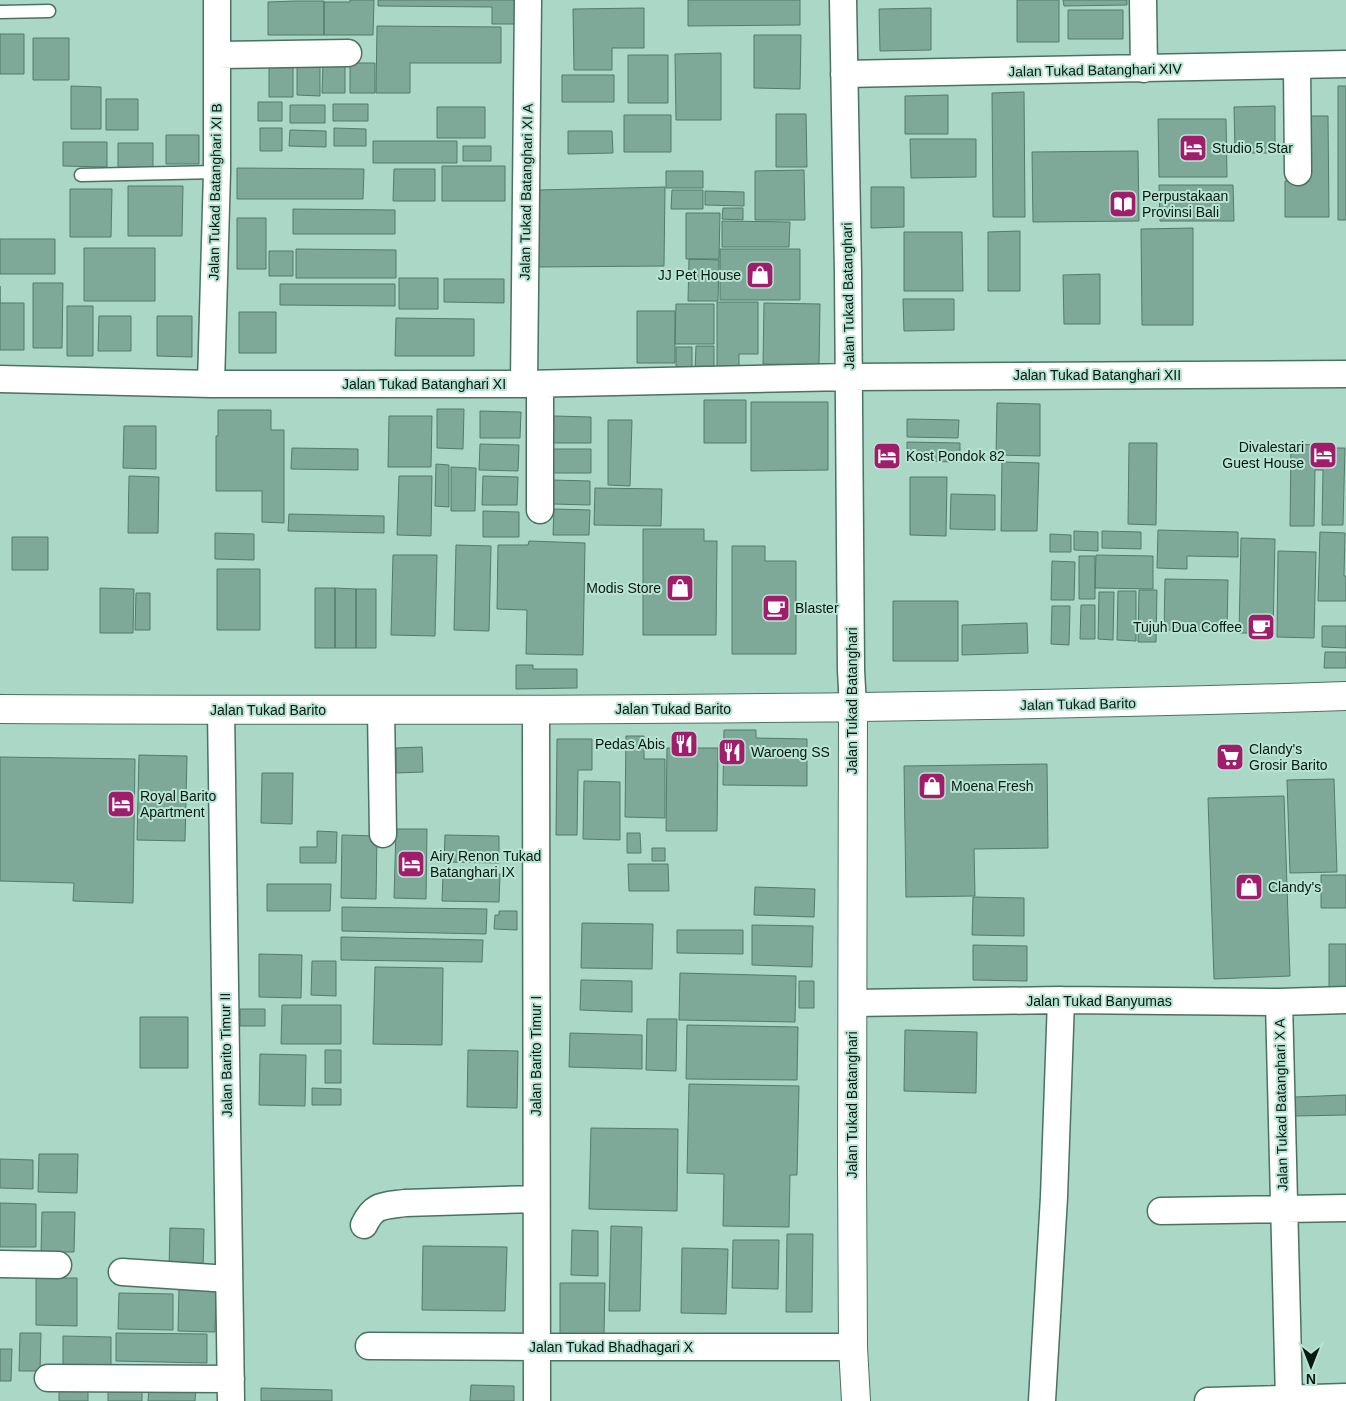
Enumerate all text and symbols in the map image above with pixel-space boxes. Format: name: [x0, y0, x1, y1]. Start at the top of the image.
street label: Jalan Tukad Batanghari XIV: [1008, 60, 1183, 80]
street label: Jalan Tukad Batanghari XI B: [205, 103, 225, 281]
street label: Jalan Tukad Batanghari XI A: [516, 103, 536, 280]
hotel icon: Studio 5 Star: [1178, 133, 1208, 163]
place label: Studio 5 Star: [1212, 140, 1293, 156]
place label: Perpustakaan Provinsi Bali: [1142, 188, 1228, 220]
library icon: Perpustakaan Provinsi Bali: [1108, 189, 1138, 219]
street label: Jalan Tukad Batanghari: [839, 222, 857, 370]
shop icon: JJ Pet House: [745, 260, 775, 290]
place label: JJ Pet House: [658, 267, 741, 283]
street label: Jalan Tukad Batanghari XII: [1013, 367, 1181, 383]
street label: Jalan Tukad Batanghari XI: [342, 376, 506, 392]
place label: Divalestari Guest House: [1222, 439, 1304, 471]
hotel icon: Divalestari Guest House: [1308, 440, 1338, 470]
hotel icon: Kost Pondok 82: [872, 441, 902, 471]
place label: Kost Pondok 82: [906, 448, 1005, 464]
shop icon: Modis Store: [665, 573, 695, 603]
place label: Modis Store: [586, 580, 661, 596]
cafe icon: Blaster: [761, 593, 791, 623]
place label: Blaster: [795, 600, 839, 616]
cafe icon: Tujuh Dua Coffee: [1246, 612, 1276, 642]
place label: Tujuh Dua Coffee: [1133, 619, 1242, 635]
street label: Jalan Tukad Batanghari: [844, 627, 860, 775]
street label: Jalan Tukad Barito: [1020, 695, 1136, 713]
street label: Jalan Tukad Barito: [615, 701, 731, 717]
street label: Jalan Tukad Barito: [210, 702, 326, 718]
restaurant icon: Pedas Abis: [669, 729, 699, 759]
place label: Pedas Abis: [595, 736, 665, 752]
restaurant icon: Waroeng SS: [717, 737, 747, 767]
place label: Clandy's Grosir Barito: [1249, 741, 1328, 773]
supermarket icon: Clandy's Grosir Barito: [1215, 742, 1245, 772]
place label: Waroeng SS: [751, 744, 830, 760]
shop icon: Moena Fresh: [917, 771, 947, 801]
place label: Moena Fresh: [951, 778, 1033, 794]
place label: Royal Barito Apartment: [140, 788, 216, 820]
hotel icon: Royal Barito Apartment: [106, 789, 136, 819]
place label: Airy Renon Tukad Batanghari IX: [430, 848, 541, 880]
hotel icon: Airy Renon Tukad Batanghari IX: [396, 849, 426, 879]
shop icon: Clandy's: [1234, 872, 1264, 902]
place label: Clandy's: [1268, 879, 1321, 895]
street label: Jalan Barito Timur II: [217, 993, 235, 1117]
street label: Jalan Tukad Banyumas: [1026, 993, 1172, 1009]
street label: Jalan Barito Timur I: [528, 996, 544, 1116]
street label: Jalan Tukad Batanghari X A: [1271, 1018, 1291, 1192]
street label: Jalan Tukad Batanghari: [844, 1031, 860, 1179]
street label: Jalan Tukad Bhadhagari X: [529, 1339, 694, 1355]
north arrow: [1286, 1341, 1336, 1391]
text: N: [1306, 1371, 1316, 1387]

